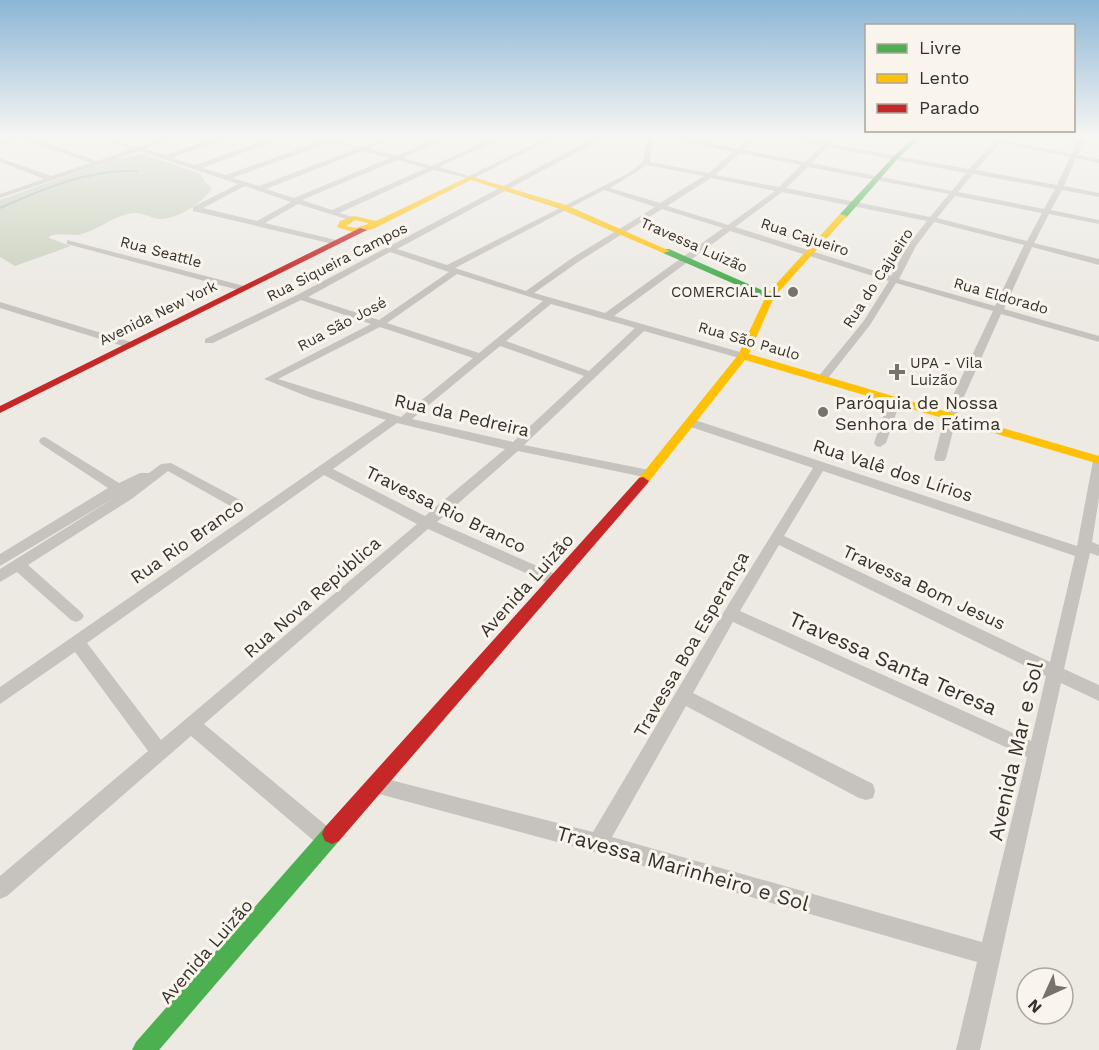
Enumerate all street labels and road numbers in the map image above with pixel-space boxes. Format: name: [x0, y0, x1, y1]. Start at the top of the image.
street label: Travessa Luizão: [638, 213, 750, 277]
street label: Rua Cajueiro: [759, 214, 851, 260]
street label: Rua Siqueira Campos: [264, 219, 411, 305]
street label: Rua do Cajueiro: [839, 225, 917, 331]
street label: Rua Seattle: [118, 232, 204, 272]
street label: Rua Eldorado: [952, 274, 1050, 318]
street label: Avenida New York: [96, 276, 220, 349]
street label: Rua São José: [295, 293, 389, 355]
street label: Rua São Paulo: [696, 318, 802, 364]
street label: Rua da Pedreira: [392, 389, 532, 441]
street label: Rua Valê dos Lírios: [810, 434, 976, 506]
street label: Travessa Rio Branco: [362, 461, 530, 557]
street label: Rua Rio Branco: [126, 494, 248, 588]
street label: Avenida Luizão: [474, 529, 578, 641]
street label: Rua Nova República: [239, 532, 385, 662]
street label: Travessa Bom Jesus: [839, 540, 1009, 634]
street label: Travessa Boa Esperança: [629, 547, 753, 741]
street label: Travessa Santa Teresa: [785, 606, 1001, 720]
street label: Avenida Mar e Sol: [982, 658, 1048, 843]
street label: Travessa Marinheiro e Sol: [554, 820, 813, 916]
street label: Avenida Luizão: [155, 895, 257, 1007]

